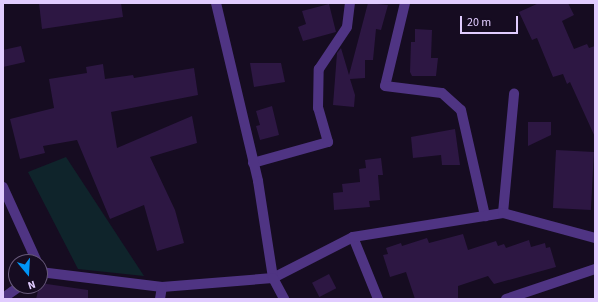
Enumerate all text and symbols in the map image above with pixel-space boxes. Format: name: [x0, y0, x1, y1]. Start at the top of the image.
scale bar: [462, 8, 520, 34]
text: 20 m: [467, 14, 491, 31]
north arrow: [8, 254, 48, 294]
text: N: [26, 277, 37, 293]

